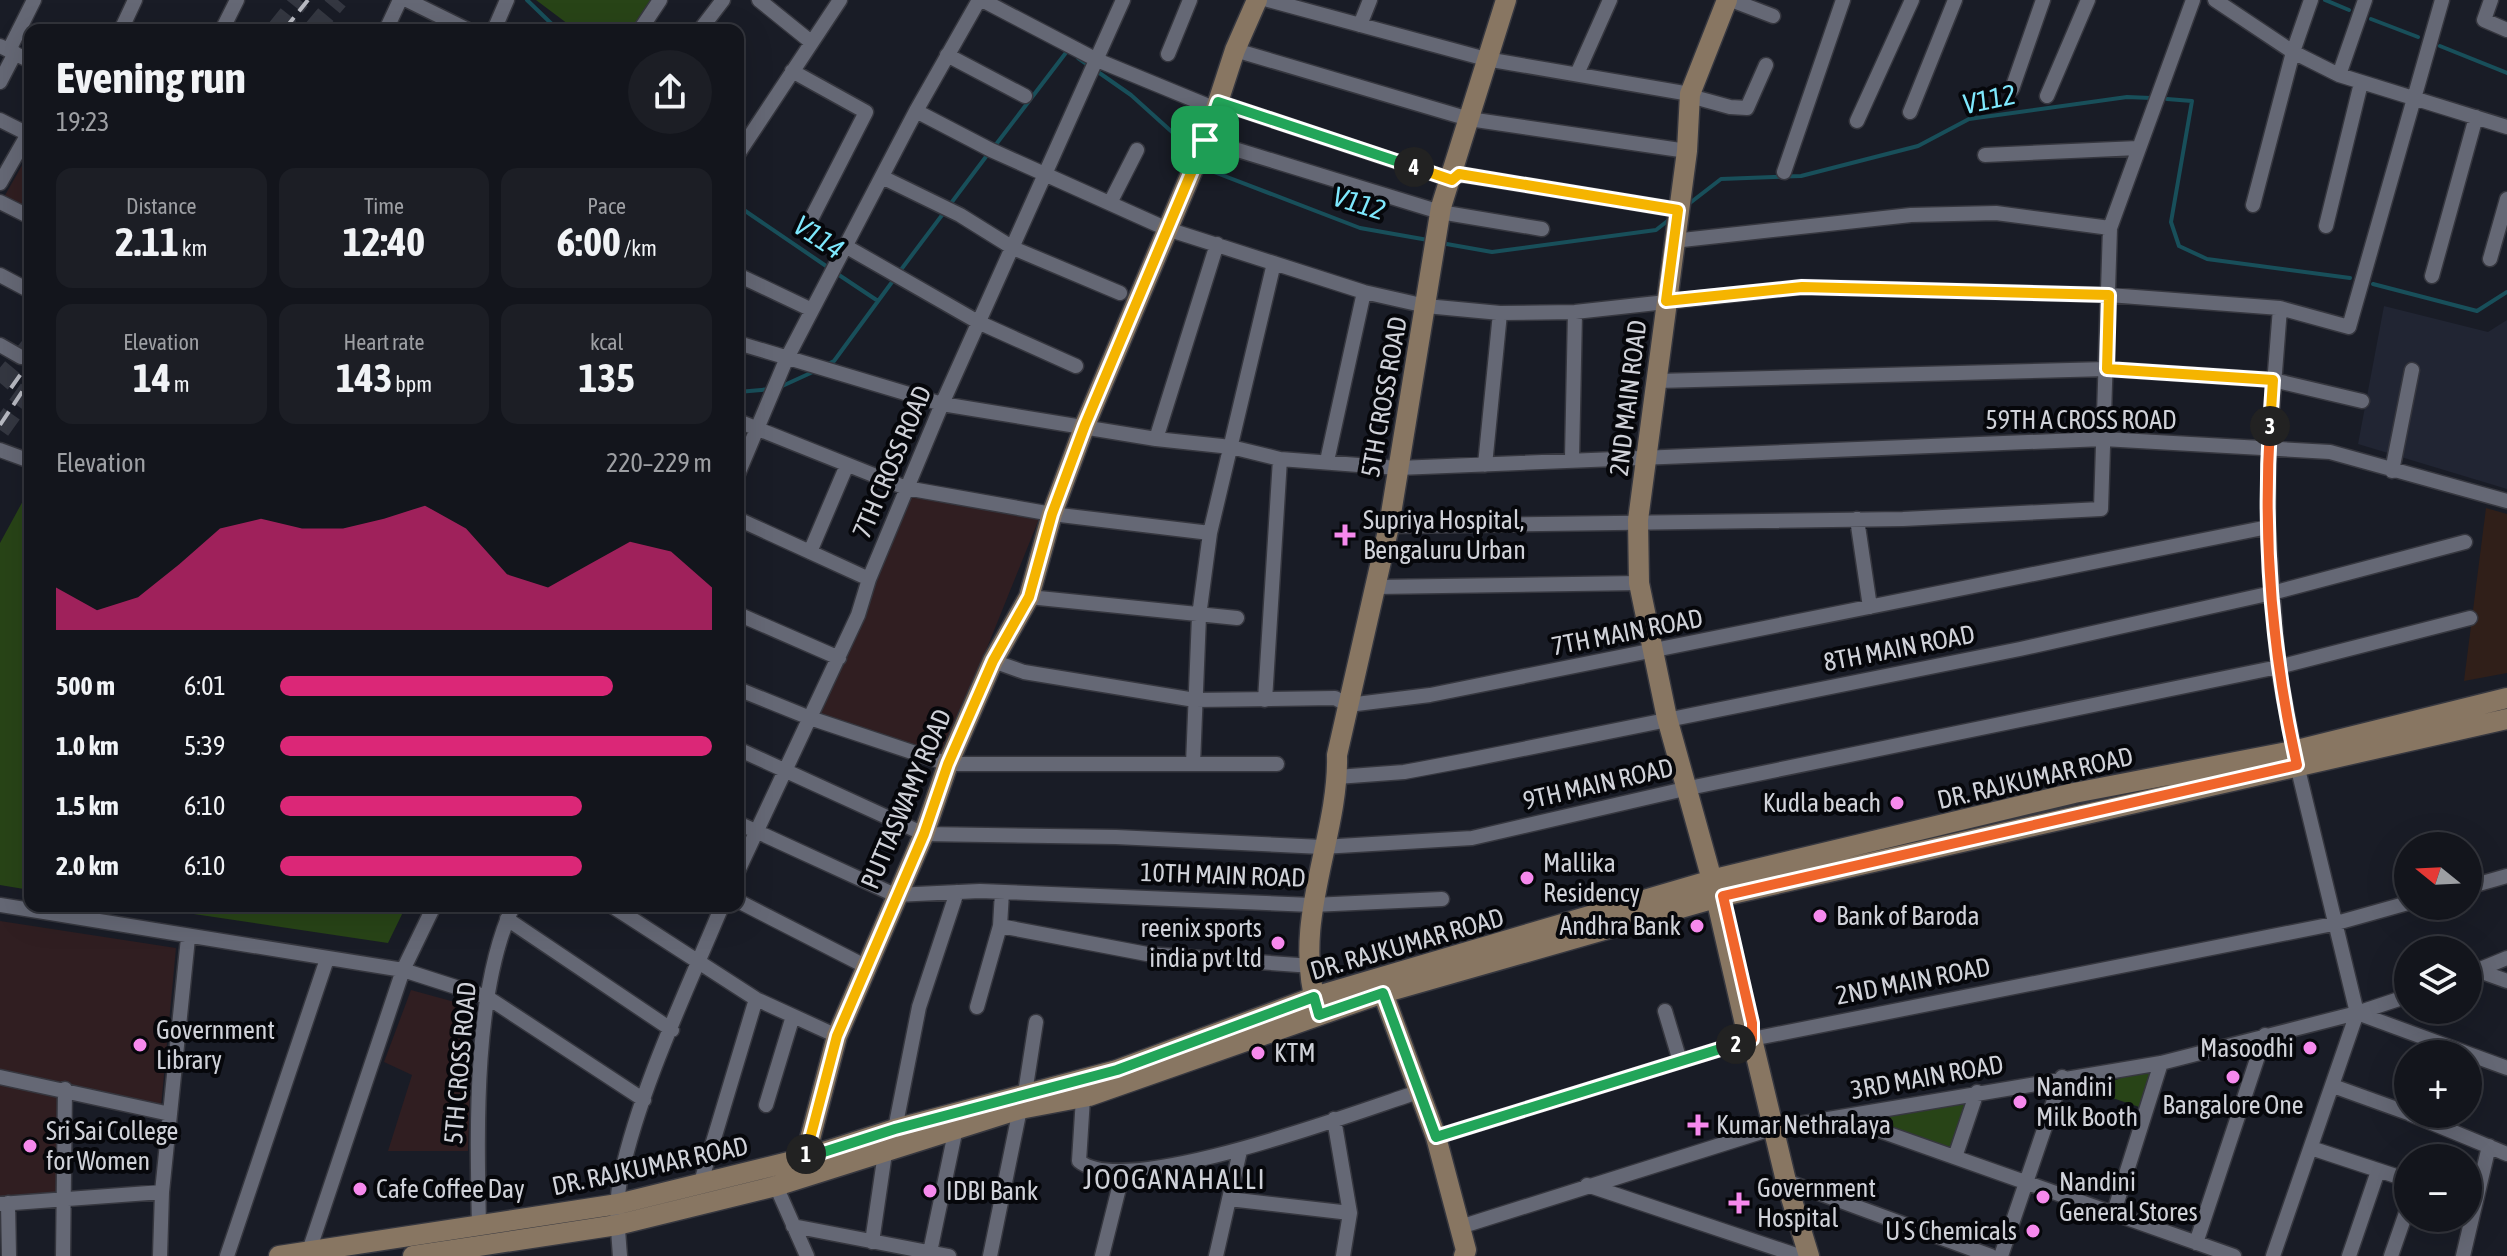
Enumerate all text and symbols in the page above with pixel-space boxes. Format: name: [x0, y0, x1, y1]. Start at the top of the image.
button: share: [628, 50, 712, 134]
text: Evening run: [56, 52, 246, 102]
water label: V112: [1960, 78, 2018, 120]
pin: [1171, 106, 1239, 174]
text: 19:23: [56, 107, 110, 137]
icon: arrive: [1183, 118, 1227, 162]
pin: 4: [1394, 147, 1434, 187]
text: 4: [1409, 154, 1419, 180]
water label: V112: [1329, 180, 1389, 226]
text: Distance: [126, 193, 197, 219]
text: Time: [364, 193, 404, 219]
text: Pace: [587, 193, 626, 219]
water label: V114: [788, 209, 850, 265]
text: 2.11: [115, 219, 179, 264]
text: 12:40: [343, 219, 425, 264]
text: 6:00: [557, 219, 621, 264]
text: km: [179, 235, 207, 261]
text: /km: [621, 235, 657, 261]
street label: 5TH CROSS ROAD: [1355, 314, 1413, 480]
street label: 2ND MAIN ROAD: [1604, 318, 1652, 478]
text: Elevation: [123, 329, 199, 355]
text: Heart rate: [343, 329, 425, 355]
text: kcal: [590, 329, 623, 355]
text: 14: [133, 355, 171, 400]
text: 143: [336, 355, 392, 400]
text: 135: [578, 355, 635, 400]
text: m: [171, 371, 190, 397]
text: bpm: [392, 371, 432, 397]
street label: 7TH CROSS ROAD: [846, 381, 938, 543]
street label: 59TH A CROSS ROAD: [1985, 405, 2177, 435]
pin: 3: [2250, 406, 2290, 446]
text: 3: [2265, 413, 2275, 439]
text: Elevation: [56, 448, 146, 478]
text: 220–229 m: [606, 448, 712, 478]
place label: Supriya Hospital, Bengaluru Urban: [1363, 505, 1526, 565]
marker: Supriya Hospital, Bengaluru Urban: [1334, 524, 1356, 546]
street label: 7TH MAIN ROAD: [1549, 603, 1705, 661]
street label: 8TH MAIN ROAD: [1821, 619, 1977, 677]
text: 500 m: [56, 671, 115, 701]
text: 6:01: [184, 671, 226, 701]
street label: PUTTASWAMY ROAD: [855, 705, 957, 893]
text: 1.0 km: [56, 731, 119, 761]
text: 5:39: [184, 731, 225, 761]
street label: DR. RAJKUMAR ROAD: [1934, 741, 2136, 815]
street label: 9TH MAIN ROAD: [1520, 752, 1676, 816]
place label: Kudla beach: [1763, 788, 1881, 818]
text: 1.5 km: [56, 791, 119, 821]
text: 6:10: [184, 791, 225, 821]
marker: Kudla beach: [1888, 794, 1906, 812]
north arrow: [2394, 832, 2482, 920]
map controls: [2394, 832, 2482, 1232]
place label: Mallika Residency: [1543, 848, 1640, 908]
text: 2.0 km: [56, 851, 119, 881]
text: 6:10: [184, 851, 225, 881]
street label: 10TH MAIN ROAD: [1140, 857, 1306, 893]
marker: Mallika Residency: [1518, 869, 1536, 887]
place label: Bank of Baroda: [1836, 901, 1980, 931]
street label: DR. RAJKUMAR ROAD: [1307, 902, 1507, 986]
marker: Bank of Baroda: [1811, 907, 1829, 925]
place label: Andhra Bank: [1559, 911, 1681, 941]
place label: reenix sports india pvt ltd: [1140, 913, 1262, 973]
marker: Andhra Bank: [1688, 917, 1706, 935]
marker: reenix sports india pvt ltd: [1269, 934, 1287, 952]
button: layers: [2394, 936, 2482, 1024]
street label: 2ND MAIN ROAD: [1833, 951, 1993, 1011]
street label: 5TH CROSS ROAD: [438, 981, 482, 1145]
place label: Government Library: [156, 1015, 275, 1075]
pin: 2: [1716, 1024, 1756, 1064]
text: 2: [1731, 1031, 1741, 1057]
place label: Masoodhi: [2200, 1033, 2294, 1063]
marker: Government Library: [131, 1036, 149, 1054]
place label: KTM: [1274, 1038, 1316, 1068]
marker: Masoodhi: [2301, 1039, 2319, 1057]
button: +: [2394, 1040, 2482, 1128]
marker: KTM: [1249, 1044, 1267, 1062]
street label: 3RD MAIN ROAD: [1848, 1049, 2006, 1105]
marker: Bangalore One: [2224, 1068, 2242, 1086]
place label: Nandini Milk Booth: [2036, 1072, 2138, 1132]
place label: Bangalore One: [2162, 1090, 2304, 1120]
marker: Nandini Milk Booth: [2011, 1093, 2029, 1111]
place label: Kumar Nethralaya: [1716, 1110, 1891, 1140]
marker: Kumar Nethralaya: [1687, 1114, 1709, 1136]
place label: Sri Sai College for Women: [46, 1116, 178, 1176]
street label: DR. RAJKUMAR ROAD: [549, 1131, 751, 1201]
pin: 1: [786, 1134, 826, 1174]
marker: Sri Sai College for Women: [21, 1137, 39, 1155]
text: 1: [801, 1141, 811, 1167]
button: −: [2394, 1144, 2482, 1232]
district label: JOOGANAHALLI: [1083, 1163, 1267, 1195]
place label: Nandini General Stores: [2059, 1167, 2198, 1227]
place label: Government Hospital: [1757, 1173, 1876, 1233]
place label: Cafe Coffee Day: [376, 1174, 525, 1204]
place label: IDBI Bank: [946, 1176, 1038, 1206]
marker: Cafe Coffee Day: [351, 1180, 369, 1198]
marker: IDBI Bank: [921, 1182, 939, 1200]
marker: Nandini General Stores: [2034, 1188, 2052, 1206]
marker: Government Hospital: [1728, 1192, 1750, 1214]
place label: U S Chemicals: [1885, 1216, 2017, 1246]
marker: U S Chemicals: [2024, 1222, 2042, 1240]

